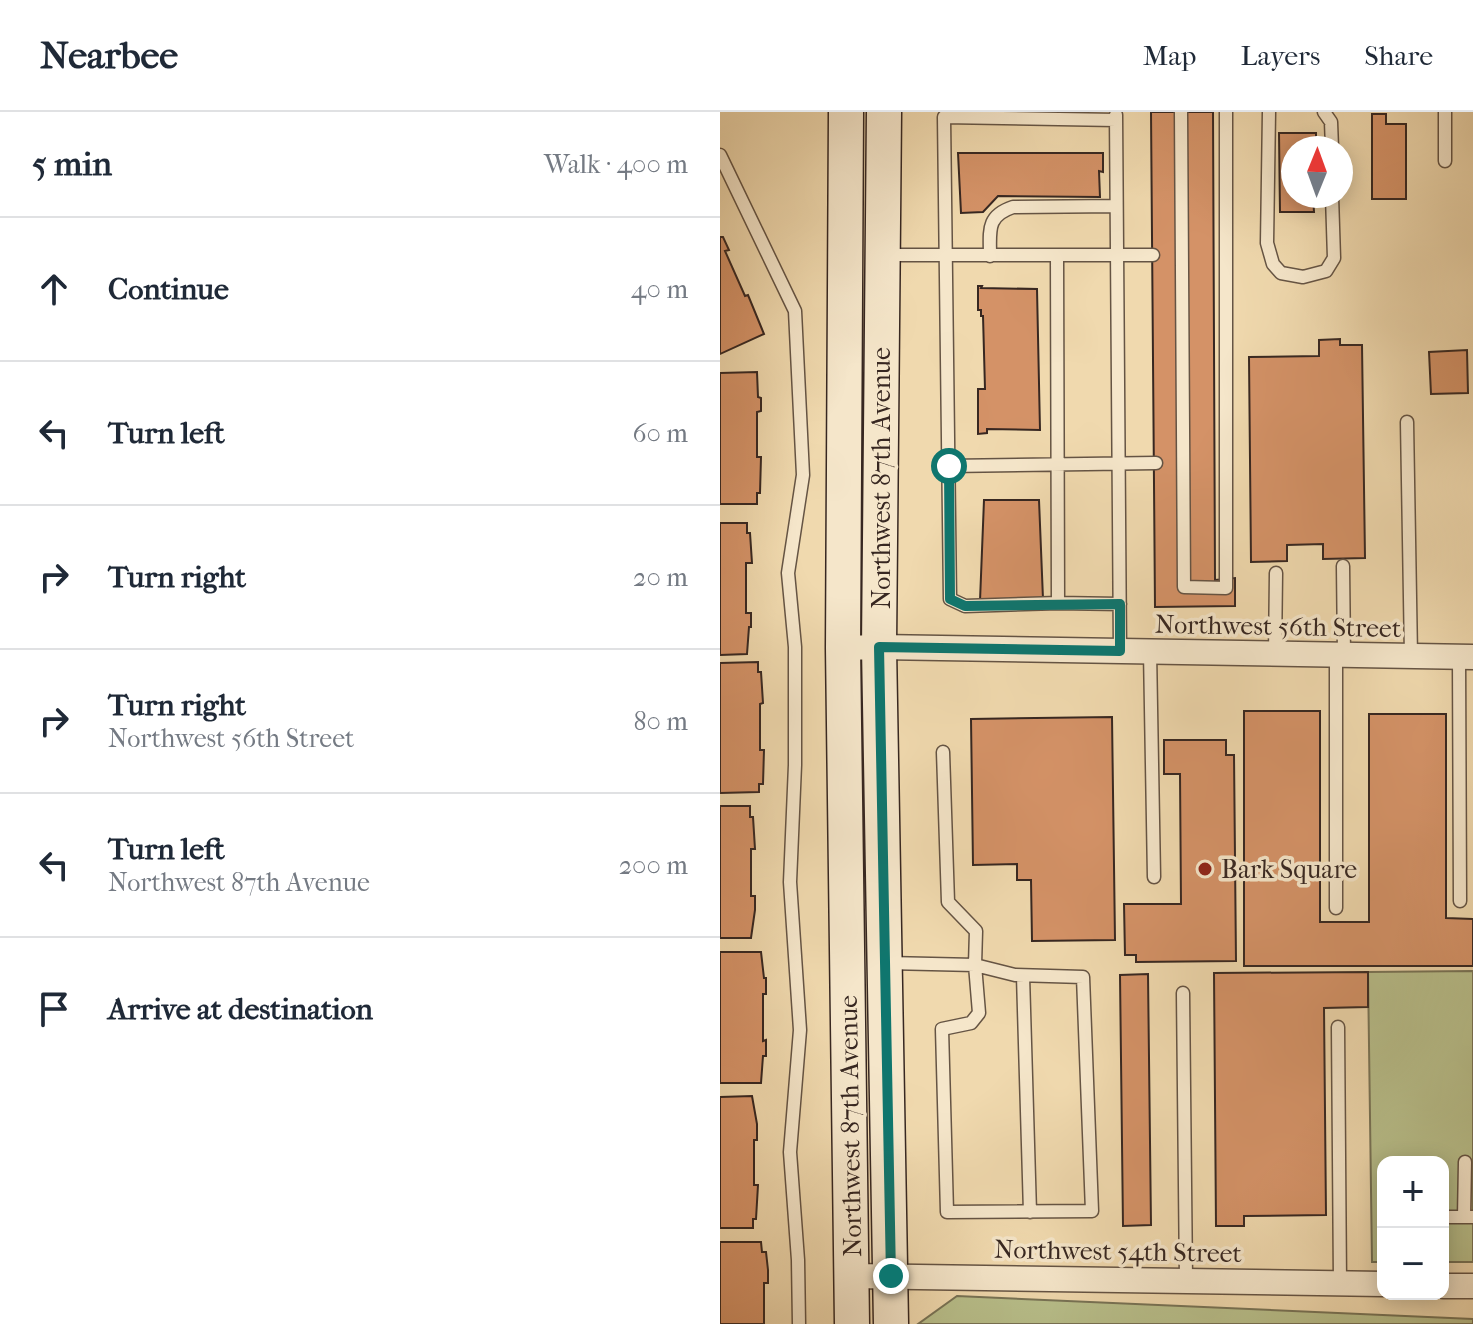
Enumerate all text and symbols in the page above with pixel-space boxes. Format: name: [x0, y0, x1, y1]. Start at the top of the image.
text: Nearbee: [40, 33, 178, 78]
text: Map: [1143, 39, 1196, 72]
text: Layers: [1240, 39, 1320, 72]
text: Share: [1364, 39, 1433, 72]
north arrow: [1281, 136, 1353, 208]
text: 5 min: [32, 144, 112, 184]
text: Walk · 400 m: [544, 149, 688, 180]
icon: ahead: [32, 267, 76, 311]
text: Continue: [108, 272, 229, 307]
text: 40 m: [631, 274, 688, 305]
street label: Northwest 87th Avenue: [866, 347, 897, 609]
icon: left: [32, 411, 76, 455]
text: Turn left: [108, 416, 225, 451]
text: 60 m: [632, 418, 688, 449]
route start: [931, 448, 967, 484]
icon: right: [32, 555, 76, 599]
text: Turn right: [108, 560, 246, 595]
text: 20 m: [633, 562, 688, 593]
street label: Northwest 56th Street: [1155, 609, 1402, 644]
text: Turn right: [108, 688, 246, 723]
icon: right: [32, 699, 76, 743]
text: 80 m: [633, 706, 688, 737]
text: Northwest 56th Street: [108, 723, 354, 754]
text: Turn left: [108, 832, 225, 867]
icon: left: [32, 843, 76, 887]
text: 200 m: [619, 850, 688, 881]
place label: Bark Square: [1221, 854, 1357, 885]
marker: Bark Square: [1196, 860, 1214, 878]
text: Northwest 87th Avenue: [108, 867, 370, 898]
icon: arrive: [32, 987, 76, 1031]
text: Arrive at destination: [108, 992, 373, 1027]
street label: Northwest 87th Avenue: [833, 995, 868, 1257]
map controls: [1377, 1156, 1449, 1300]
button: +: [1377, 1156, 1449, 1228]
button: −: [1377, 1228, 1449, 1300]
street label: Northwest 54th Street: [994, 1234, 1243, 1269]
route end: [873, 1258, 909, 1294]

